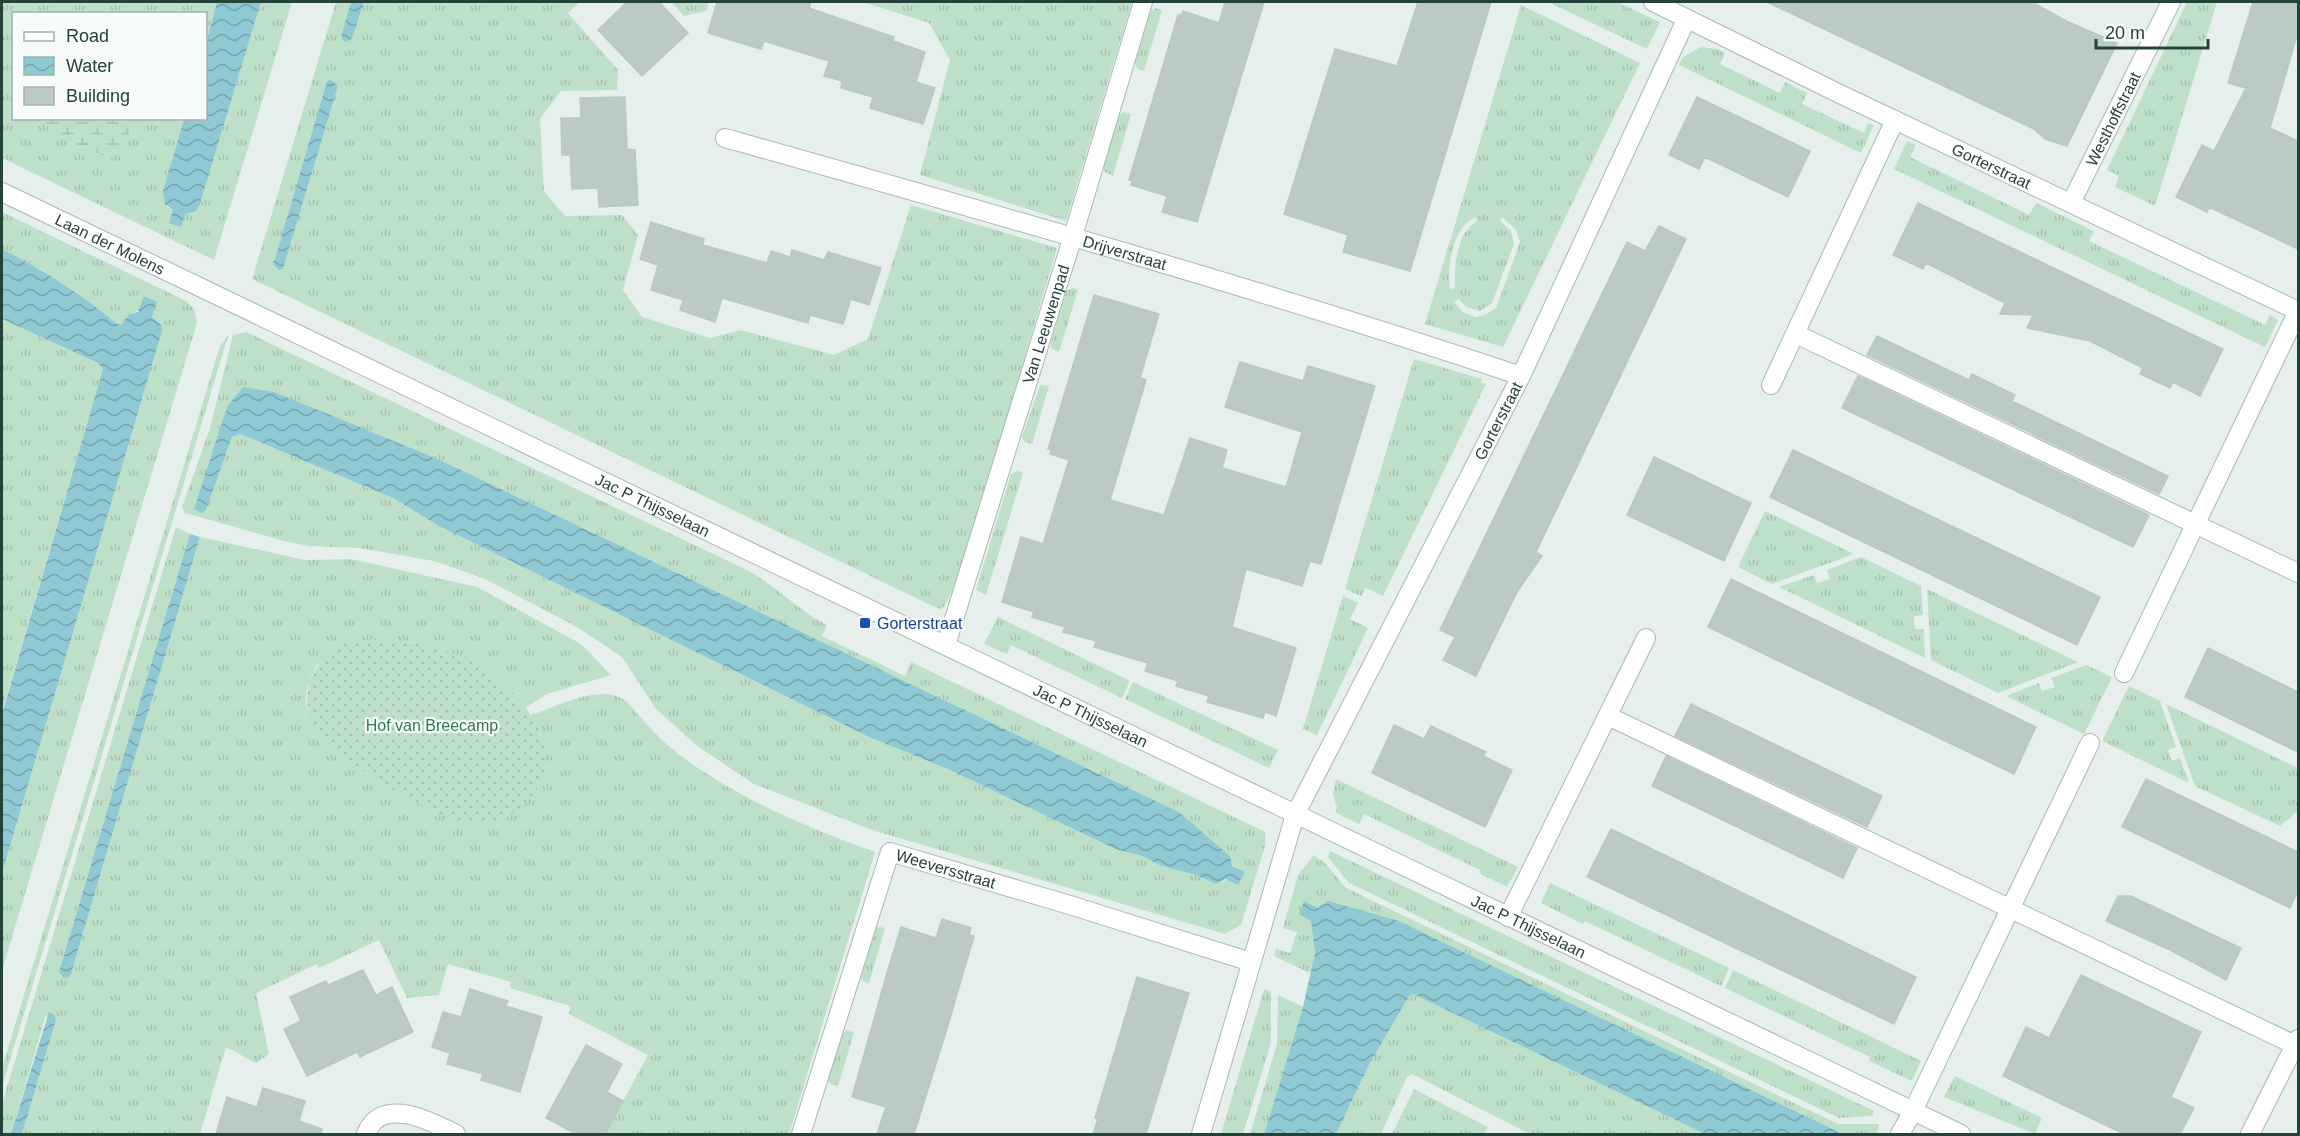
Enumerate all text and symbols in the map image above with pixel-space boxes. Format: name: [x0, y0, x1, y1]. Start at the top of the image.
legend: [12, 12, 207, 120]
scale bar: [2096, 12, 2208, 50]
text: 20 m: [2105, 23, 2145, 43]
text: Road: [66, 26, 109, 46]
text: Water: [66, 56, 113, 76]
street label: Westhoffstraat: [2083, 69, 2144, 169]
text: Building: [66, 86, 130, 106]
street label: Gorterstraat: [1949, 140, 2034, 192]
street label: Laan der Molens: [52, 211, 167, 278]
street label: Drijverstraat: [1081, 233, 1169, 273]
street label: Van Leeuwenpad: [1020, 263, 1073, 386]
street label: Gorterstraat: [1471, 379, 1526, 463]
street label: Jac P Thijsselaan: [592, 471, 712, 540]
place label: Gorterstraat: [877, 615, 963, 632]
marker: Gorterstraat: [858, 616, 872, 630]
street label: Jac P Thijsselaan: [1030, 681, 1150, 751]
park label: Hof van Breecamp: [366, 717, 498, 734]
street label: Weeversstraat: [894, 846, 998, 892]
street label: Jac P Thijsselaan: [1468, 892, 1588, 961]

